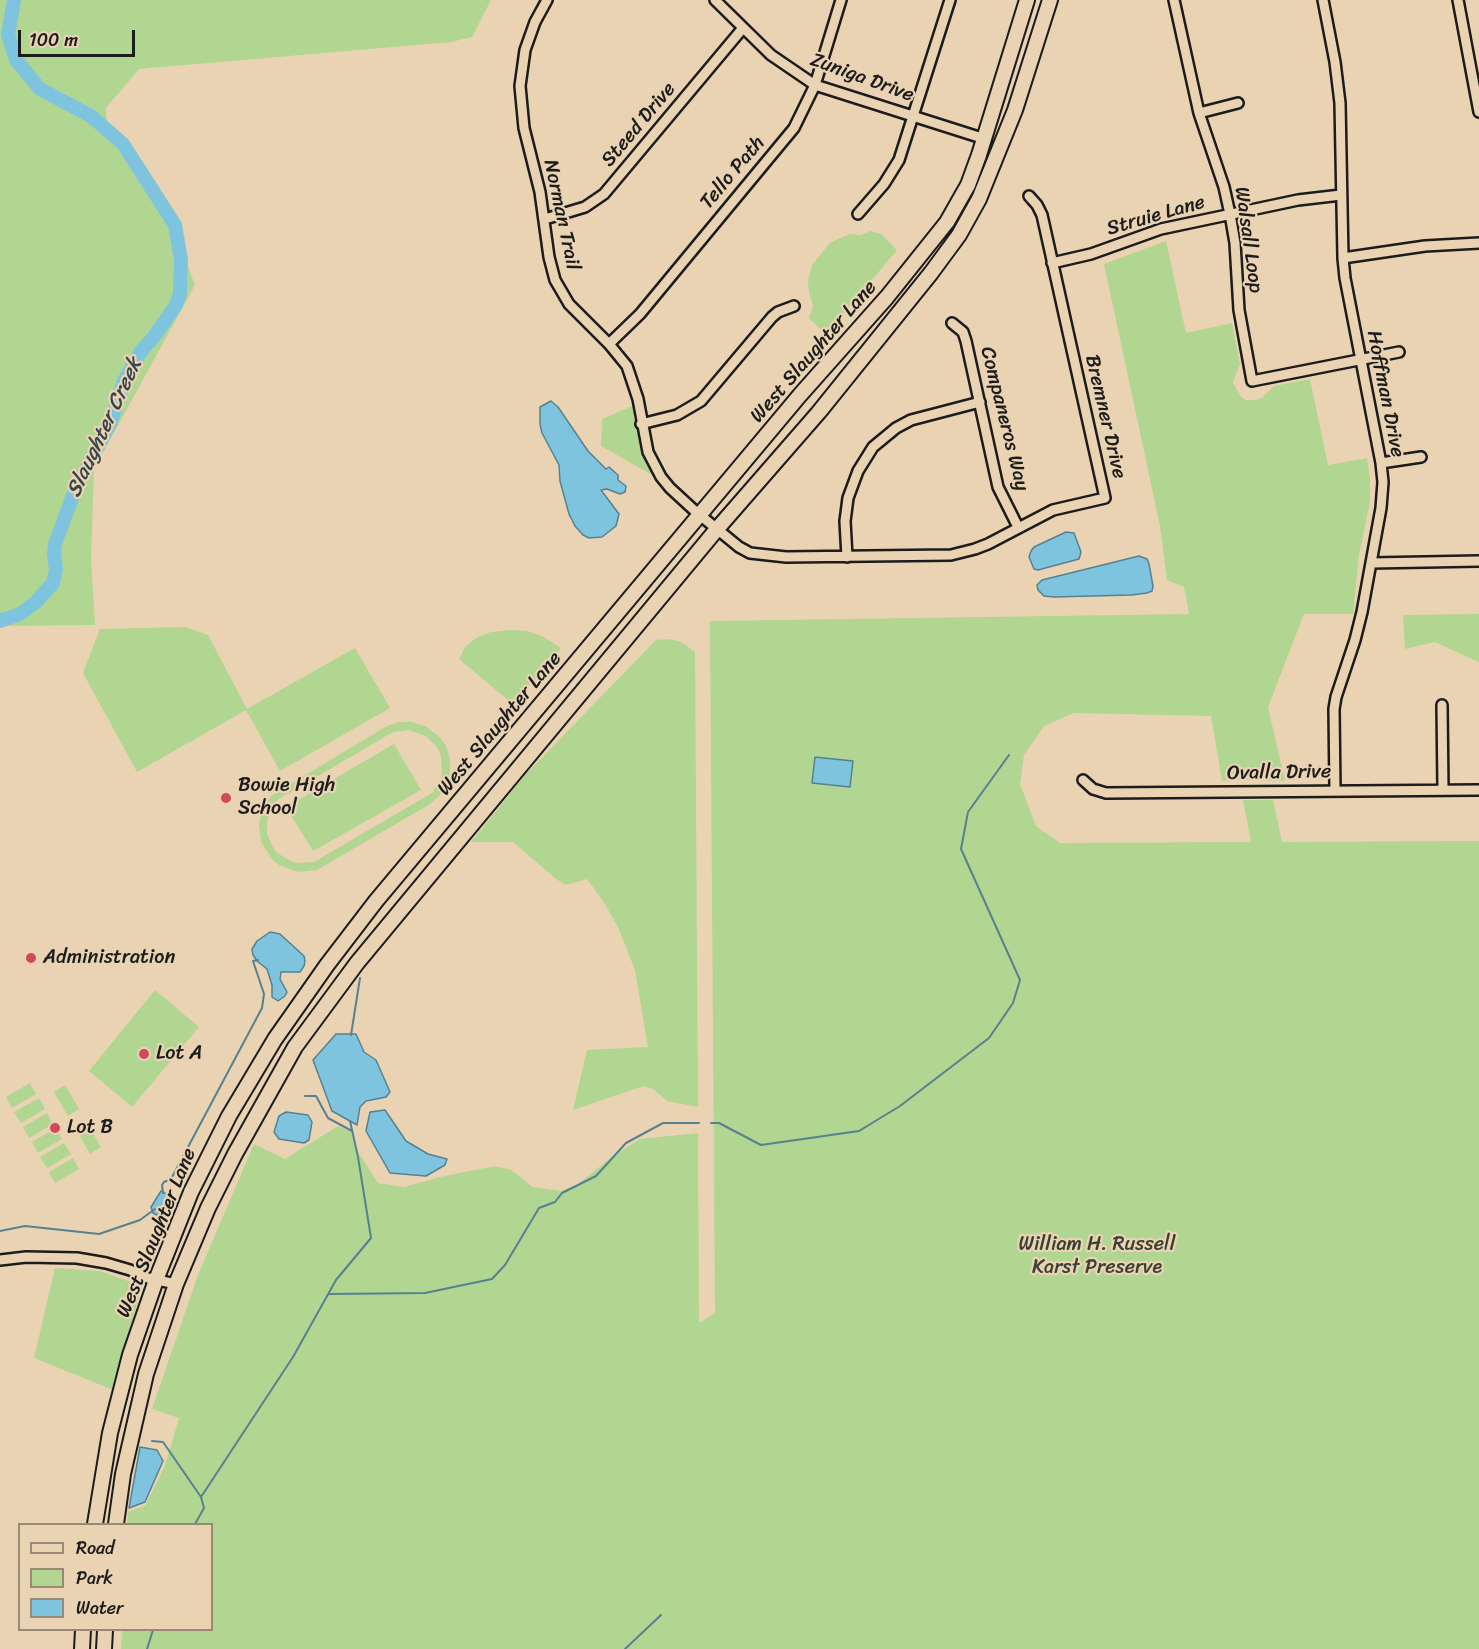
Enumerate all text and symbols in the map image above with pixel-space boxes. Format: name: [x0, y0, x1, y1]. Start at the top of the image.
scale bar: [21, 18, 138, 56]
text: 100 m: [29, 24, 78, 56]
street label: Zuniga Drive: [807, 48, 917, 108]
street label: Steed Drive: [597, 78, 681, 172]
street label: Tello Path: [696, 132, 770, 214]
street label: Norman Trail: [538, 158, 584, 272]
street label: Walsall Loop: [1229, 185, 1267, 295]
street label: Struie Lane: [1104, 191, 1208, 241]
street label: West Slaughter Lane: [746, 276, 882, 428]
street label: Hoffman Drive: [1361, 329, 1409, 459]
street label: Companeros Way: [974, 344, 1034, 494]
street label: Bremner Drive: [1079, 353, 1131, 481]
water label: Slaughter Creek: [62, 355, 148, 501]
street label: West Slaughter Lane: [433, 647, 567, 801]
street label: Ovalla Drive: [1227, 760, 1331, 786]
place label: Bowie High School: [238, 774, 335, 821]
marker: Bowie High School: [219, 791, 233, 805]
place label: Administration: [43, 946, 175, 970]
marker: Administration: [24, 951, 38, 965]
place label: Lot A: [156, 1042, 202, 1066]
marker: Lot A: [137, 1047, 151, 1061]
place label: Lot B: [67, 1116, 113, 1140]
marker: Lot B: [48, 1121, 62, 1135]
street label: West Slaughter Lane: [112, 1145, 202, 1321]
park label: William H. Russell Karst Preserve: [1019, 1233, 1175, 1280]
legend: [18, 1523, 213, 1631]
text: Road: [76, 1532, 115, 1564]
text: Park: [76, 1562, 113, 1594]
text: Water: [76, 1592, 123, 1624]

